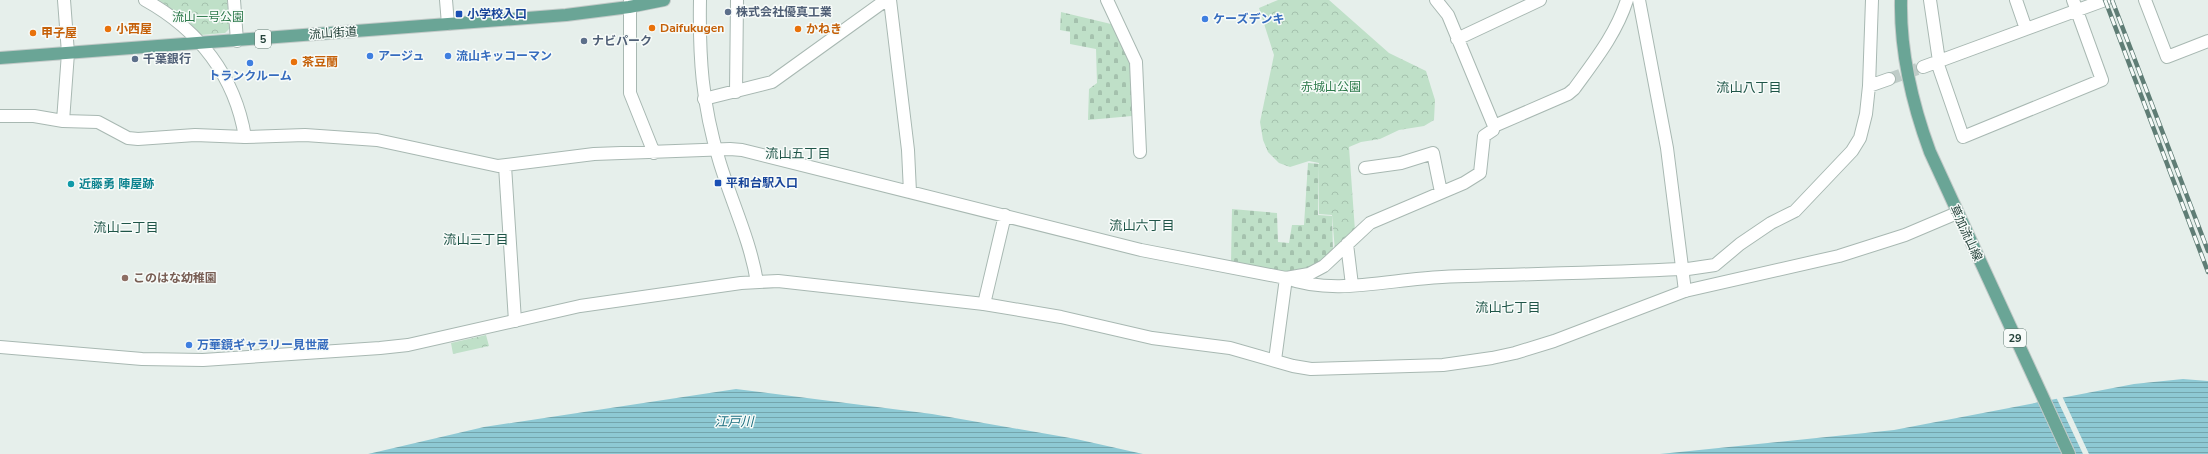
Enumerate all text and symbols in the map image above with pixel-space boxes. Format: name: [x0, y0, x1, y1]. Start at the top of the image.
place label: 株式会社優真工業: [736, 4, 832, 20]
place label: 小学校入口: [467, 6, 527, 22]
marker: 株式会社優真工業: [723, 7, 733, 17]
park label: 流山一号公園: [172, 9, 244, 25]
marker: 小学校入口: [454, 9, 464, 19]
place label: ケーズデンキ: [1213, 11, 1284, 27]
marker: ケーズデンキ: [1200, 14, 1210, 24]
place label: Daifukugen: [660, 20, 724, 36]
place label: 小西屋: [116, 21, 152, 37]
place label: かねき: [806, 21, 842, 37]
street label: 流山街道: [308, 23, 358, 43]
marker: Daifukugen: [647, 23, 657, 33]
marker: 小西屋: [103, 24, 113, 34]
marker: かねき: [793, 24, 803, 34]
place label: 甲子屋: [41, 25, 77, 41]
marker: 甲子屋: [28, 28, 38, 38]
road number: 5: [255, 30, 271, 48]
place label: ナビパーク: [592, 33, 652, 49]
marker: ナビパーク: [579, 36, 589, 46]
place label: アージュ: [378, 48, 424, 64]
place label: 流山キッコーマン: [456, 48, 552, 64]
place label: 千葉銀行: [143, 51, 191, 67]
marker: アージュ: [365, 51, 375, 61]
marker: 流山キッコーマン: [443, 51, 453, 61]
marker: 千葉銀行: [130, 54, 140, 64]
place label: 茶豆蘭: [302, 54, 338, 70]
marker: 茶豆蘭: [289, 57, 299, 67]
marker: トランクルーム: [245, 58, 255, 68]
place label: トランクルーム: [208, 68, 292, 84]
park label: 赤城山公園: [1301, 79, 1361, 95]
district label: 流山八丁目: [1716, 79, 1782, 97]
district label: 流山五丁目: [765, 145, 831, 163]
place label: 平和台駅入口: [726, 175, 798, 191]
place label: 近藤勇 陣屋跡: [79, 176, 154, 192]
marker: 平和台駅入口: [713, 178, 723, 188]
marker: 近藤勇 陣屋跡: [66, 179, 76, 189]
street label: 草加流山線: [1946, 202, 1986, 264]
district label: 流山六丁目: [1109, 217, 1175, 235]
district label: 流山二丁目: [93, 219, 159, 237]
district label: 流山三丁目: [443, 231, 509, 249]
place label: このはな幼稚園: [133, 270, 217, 286]
marker: このはな幼稚園: [120, 273, 130, 283]
district label: 流山七丁目: [1475, 299, 1541, 317]
road number: 29: [2004, 329, 2026, 347]
place label: 万華鏡ギャラリー見世蔵: [197, 337, 329, 353]
marker: 万華鏡ギャラリー見世蔵: [184, 340, 194, 350]
water label: 江戸川: [714, 413, 755, 431]

